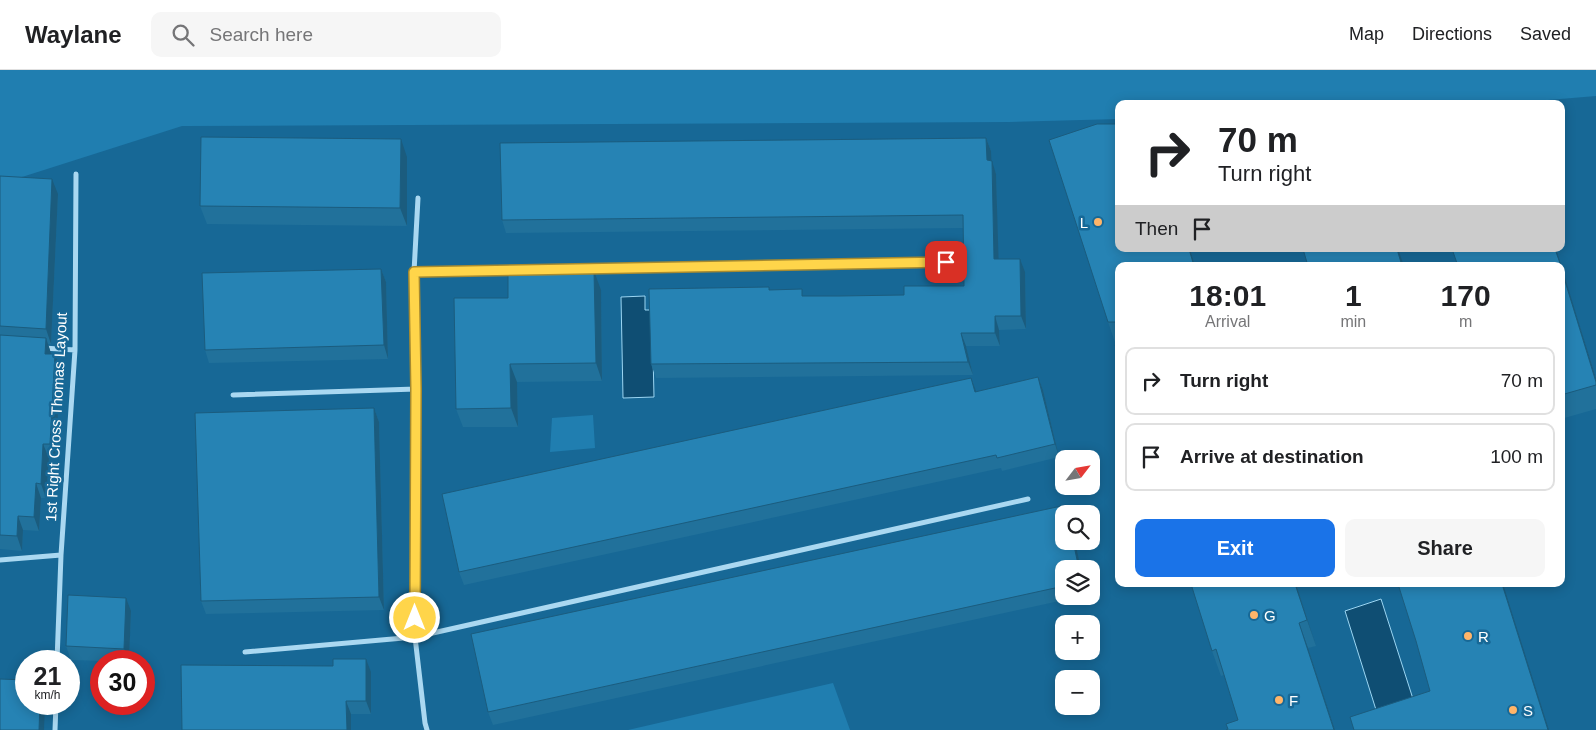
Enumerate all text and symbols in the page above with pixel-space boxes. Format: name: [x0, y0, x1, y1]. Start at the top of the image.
search box: [151, 12, 501, 57]
text: Waylane: [25, 21, 121, 48]
icon: search: [169, 21, 197, 49]
text: Search here: [209, 24, 313, 45]
text: Map: [1349, 24, 1384, 44]
text: Directions: [1412, 24, 1492, 44]
text: Saved: [1520, 24, 1571, 44]
icon: right: [1135, 120, 1200, 185]
text: 70 m: [1218, 120, 1298, 159]
text: Turn right: [1218, 161, 1311, 186]
place label: L: [1080, 214, 1088, 231]
icon: arrive: [1188, 215, 1216, 243]
marker: L: [1092, 216, 1104, 228]
text: Then: [1135, 218, 1178, 239]
pin: [925, 241, 967, 283]
icon: arrive: [932, 248, 960, 276]
text: 18:01: [1189, 279, 1266, 312]
text: 1: [1345, 279, 1362, 312]
text: 170: [1441, 279, 1491, 312]
street label: 1st Right Cross Thomas Layout: [42, 311, 70, 522]
text: Arrival: [1205, 313, 1250, 330]
text: min: [1340, 313, 1366, 330]
text: m: [1459, 313, 1472, 330]
icon: right: [1137, 367, 1165, 395]
text: Turn right: [1180, 370, 1268, 391]
text: 70 m: [1501, 370, 1543, 391]
icon: arrive: [1137, 443, 1165, 471]
text: Arrive at destination: [1180, 446, 1364, 467]
text: 100 m: [1490, 446, 1543, 467]
north arrow: [1055, 450, 1100, 495]
map controls: [1055, 450, 1100, 715]
button: search: [1055, 505, 1100, 550]
button: Exit: [1135, 519, 1335, 577]
button: Share: [1345, 519, 1545, 577]
button: layers: [1055, 560, 1100, 605]
position arrow: [388, 591, 440, 643]
place label: G: [1264, 607, 1276, 624]
marker: G: [1248, 609, 1260, 621]
button: +: [1055, 615, 1100, 660]
place label: R: [1478, 628, 1489, 645]
marker: R: [1462, 630, 1474, 642]
speed limit sign: 30: [90, 650, 155, 715]
text: 21: [34, 662, 61, 690]
button: −: [1055, 670, 1100, 715]
text: km/h: [34, 688, 61, 702]
place label: F: [1289, 692, 1298, 709]
marker: F: [1273, 694, 1285, 706]
place label: S: [1523, 702, 1533, 719]
marker: S: [1507, 704, 1519, 716]

